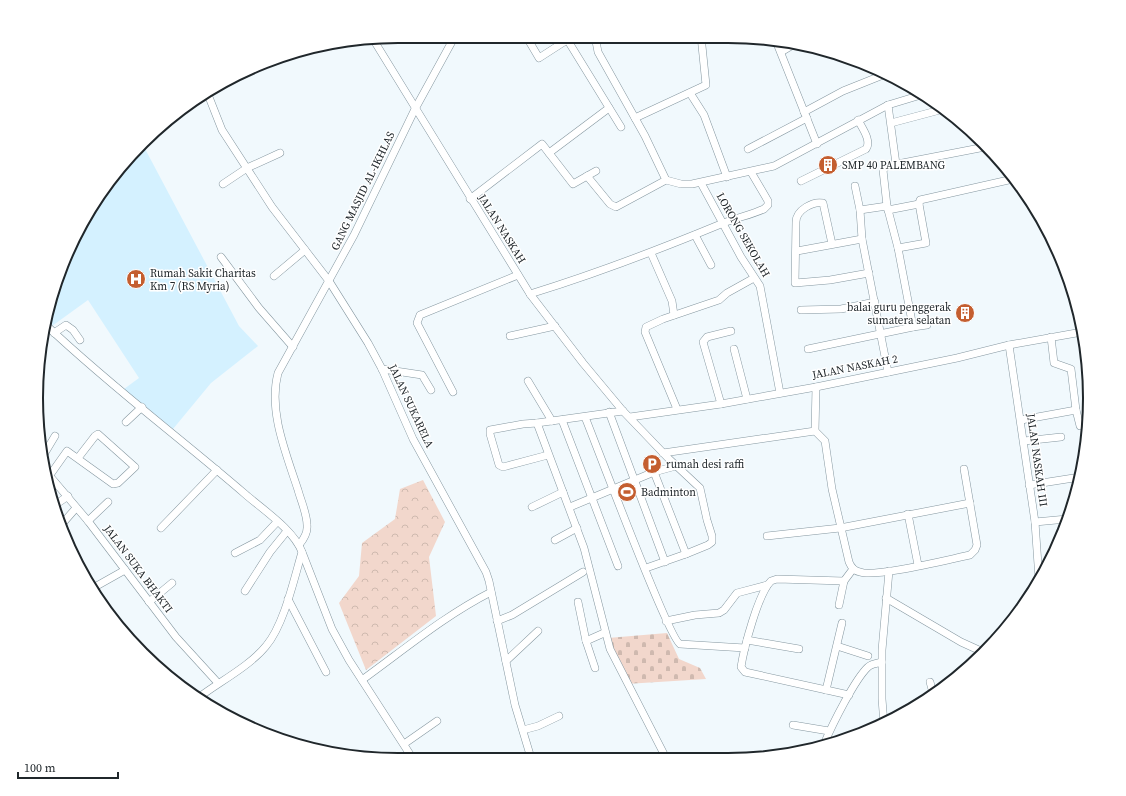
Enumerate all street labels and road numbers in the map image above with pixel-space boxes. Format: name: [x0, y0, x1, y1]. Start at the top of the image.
street label: GANG MASJID AL-IKHLAS: [328, 129, 399, 253]
street label: LORONG SEKOLAH: [713, 190, 774, 280]
street label: JALAN NASKAH: [474, 191, 529, 267]
street label: JALAN NASKAH 2: [810, 351, 900, 383]
street label: JALAN SUKARELA: [385, 361, 437, 451]
street label: JALAN NASKAH III: [1023, 412, 1051, 508]
street label: JALAN SUKA BHAKTI: [99, 521, 176, 616]

